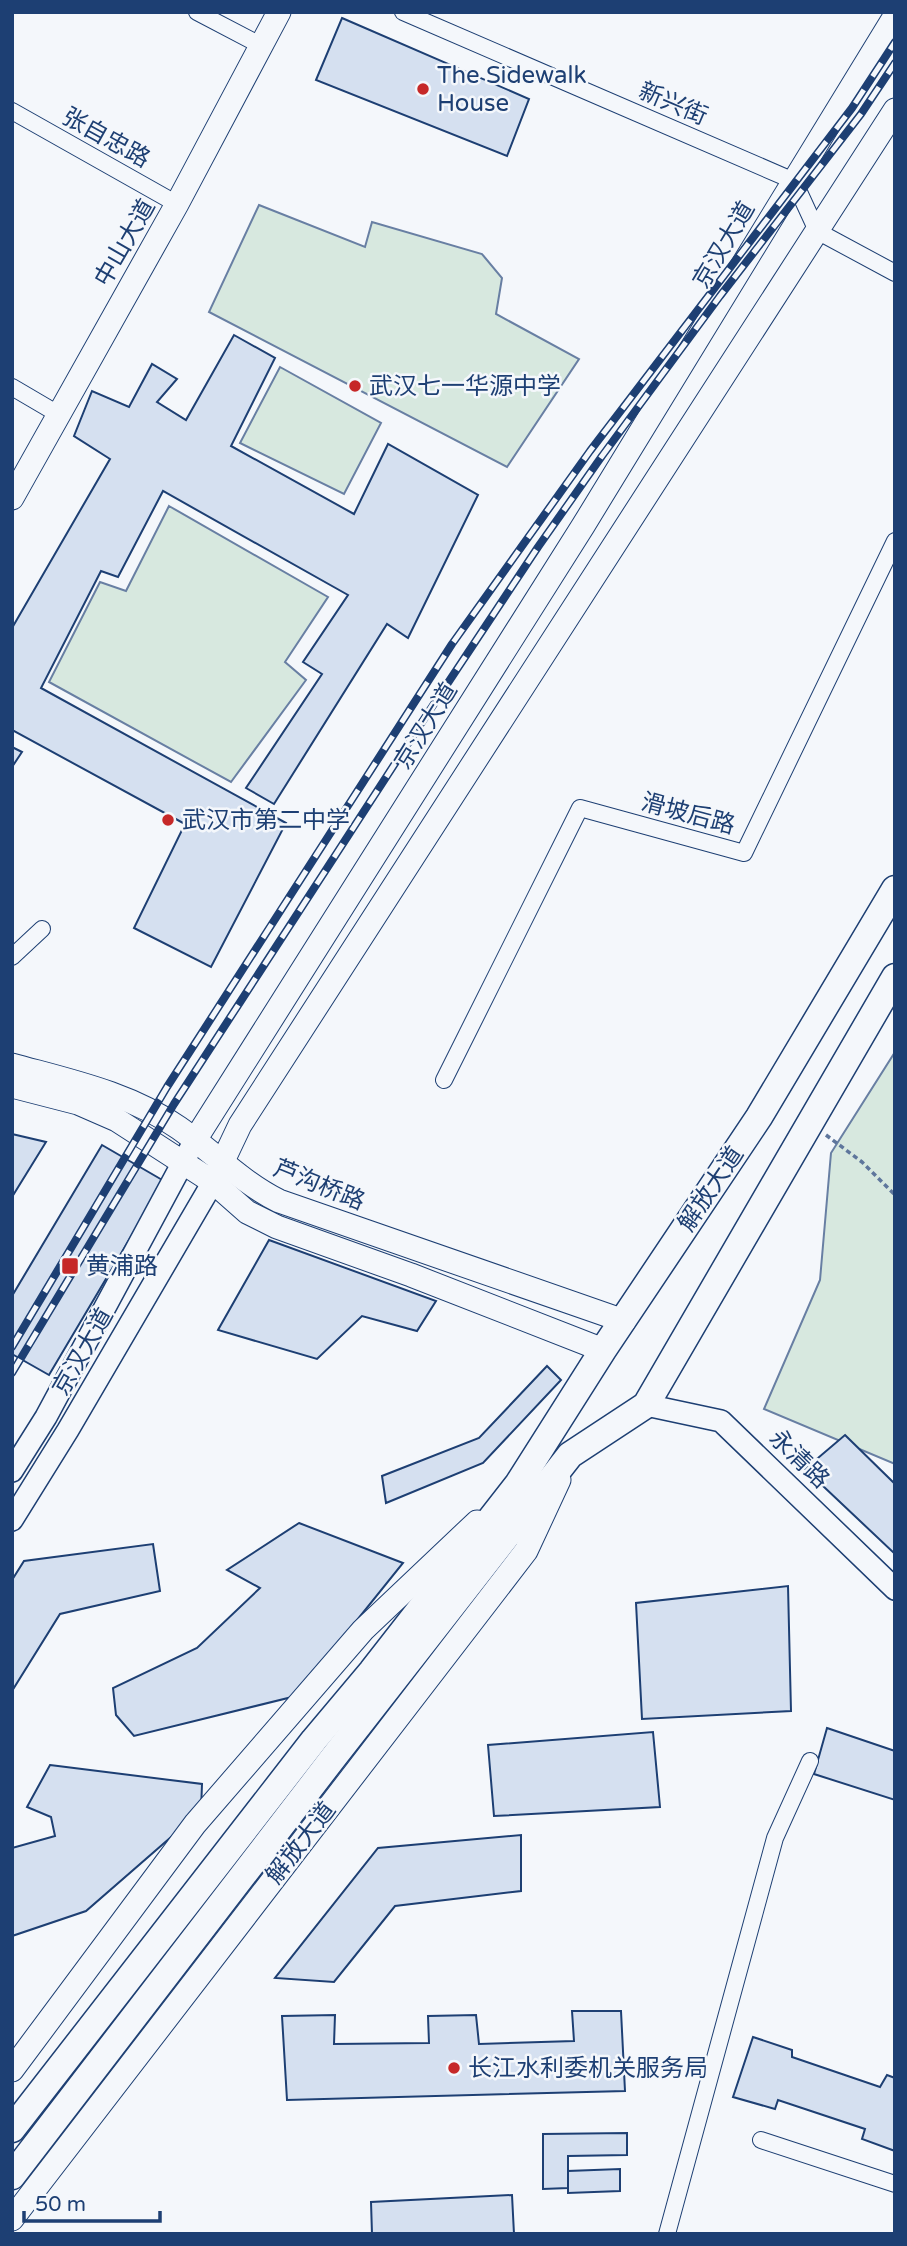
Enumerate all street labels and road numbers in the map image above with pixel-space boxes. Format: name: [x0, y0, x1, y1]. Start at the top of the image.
street label: 新兴街: [634, 77, 712, 131]
street label: 张自忠路: [57, 102, 155, 174]
street label: 中山大道: [88, 194, 162, 292]
street label: 京汉大道: [687, 196, 761, 294]
street label: 京汉大道: [388, 678, 464, 774]
street label: 滑坡后路: [638, 788, 738, 840]
street label: 解放大道: [672, 1141, 750, 1237]
street label: 芦沟桥路: [269, 1154, 369, 1216]
street label: 京汉大道: [46, 1303, 120, 1401]
street label: 永清路: [763, 1424, 835, 1494]
street label: 解放大道: [260, 1796, 342, 1890]

